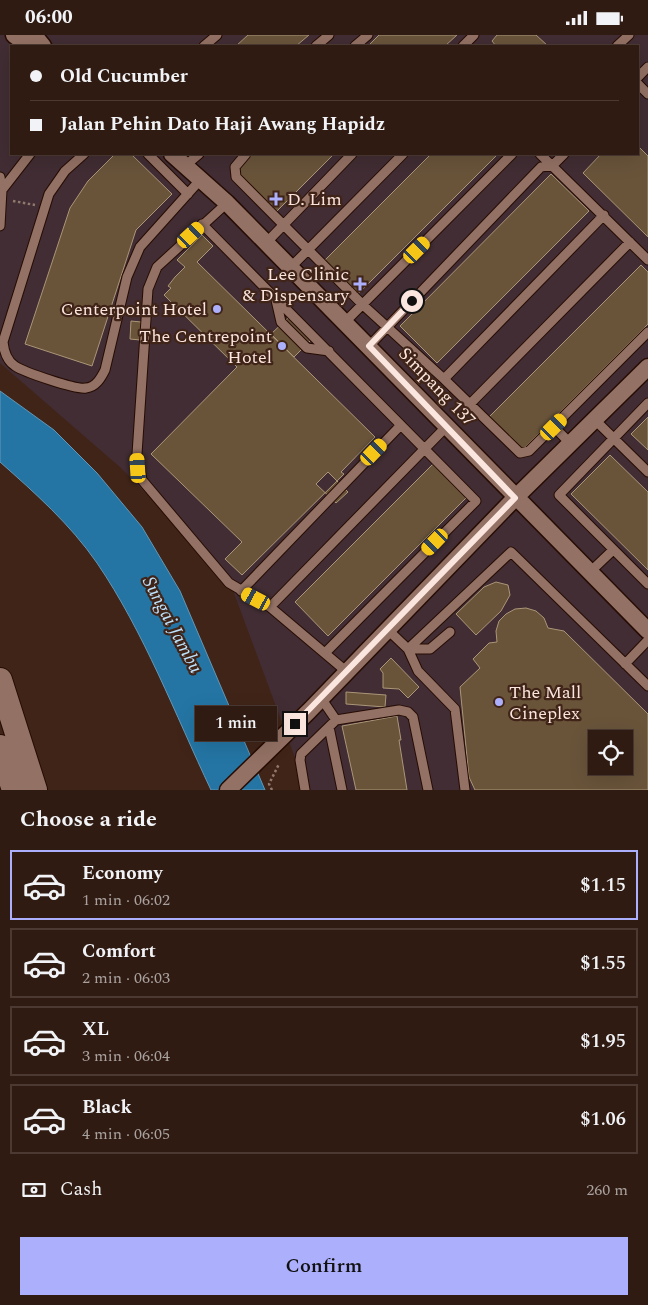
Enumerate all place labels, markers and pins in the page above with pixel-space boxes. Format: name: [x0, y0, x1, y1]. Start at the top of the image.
place label: D. Lim: [287, 186, 342, 213]
marker: D. Lim: [269, 192, 283, 206]
place label: Lee Clinic & Dispensary: [243, 261, 350, 309]
marker: Lee Clinic & Dispensary: [353, 277, 367, 291]
place label: Centerpoint Hotel: [61, 296, 207, 323]
marker: Centerpoint Hotel: [211, 303, 223, 315]
place label: The Centrepoint Hotel: [139, 323, 272, 371]
marker: The Centrepoint Hotel: [276, 340, 288, 352]
place label: The Mall Cineplex: [509, 679, 581, 727]
marker: The Mall Cineplex: [493, 696, 505, 708]

